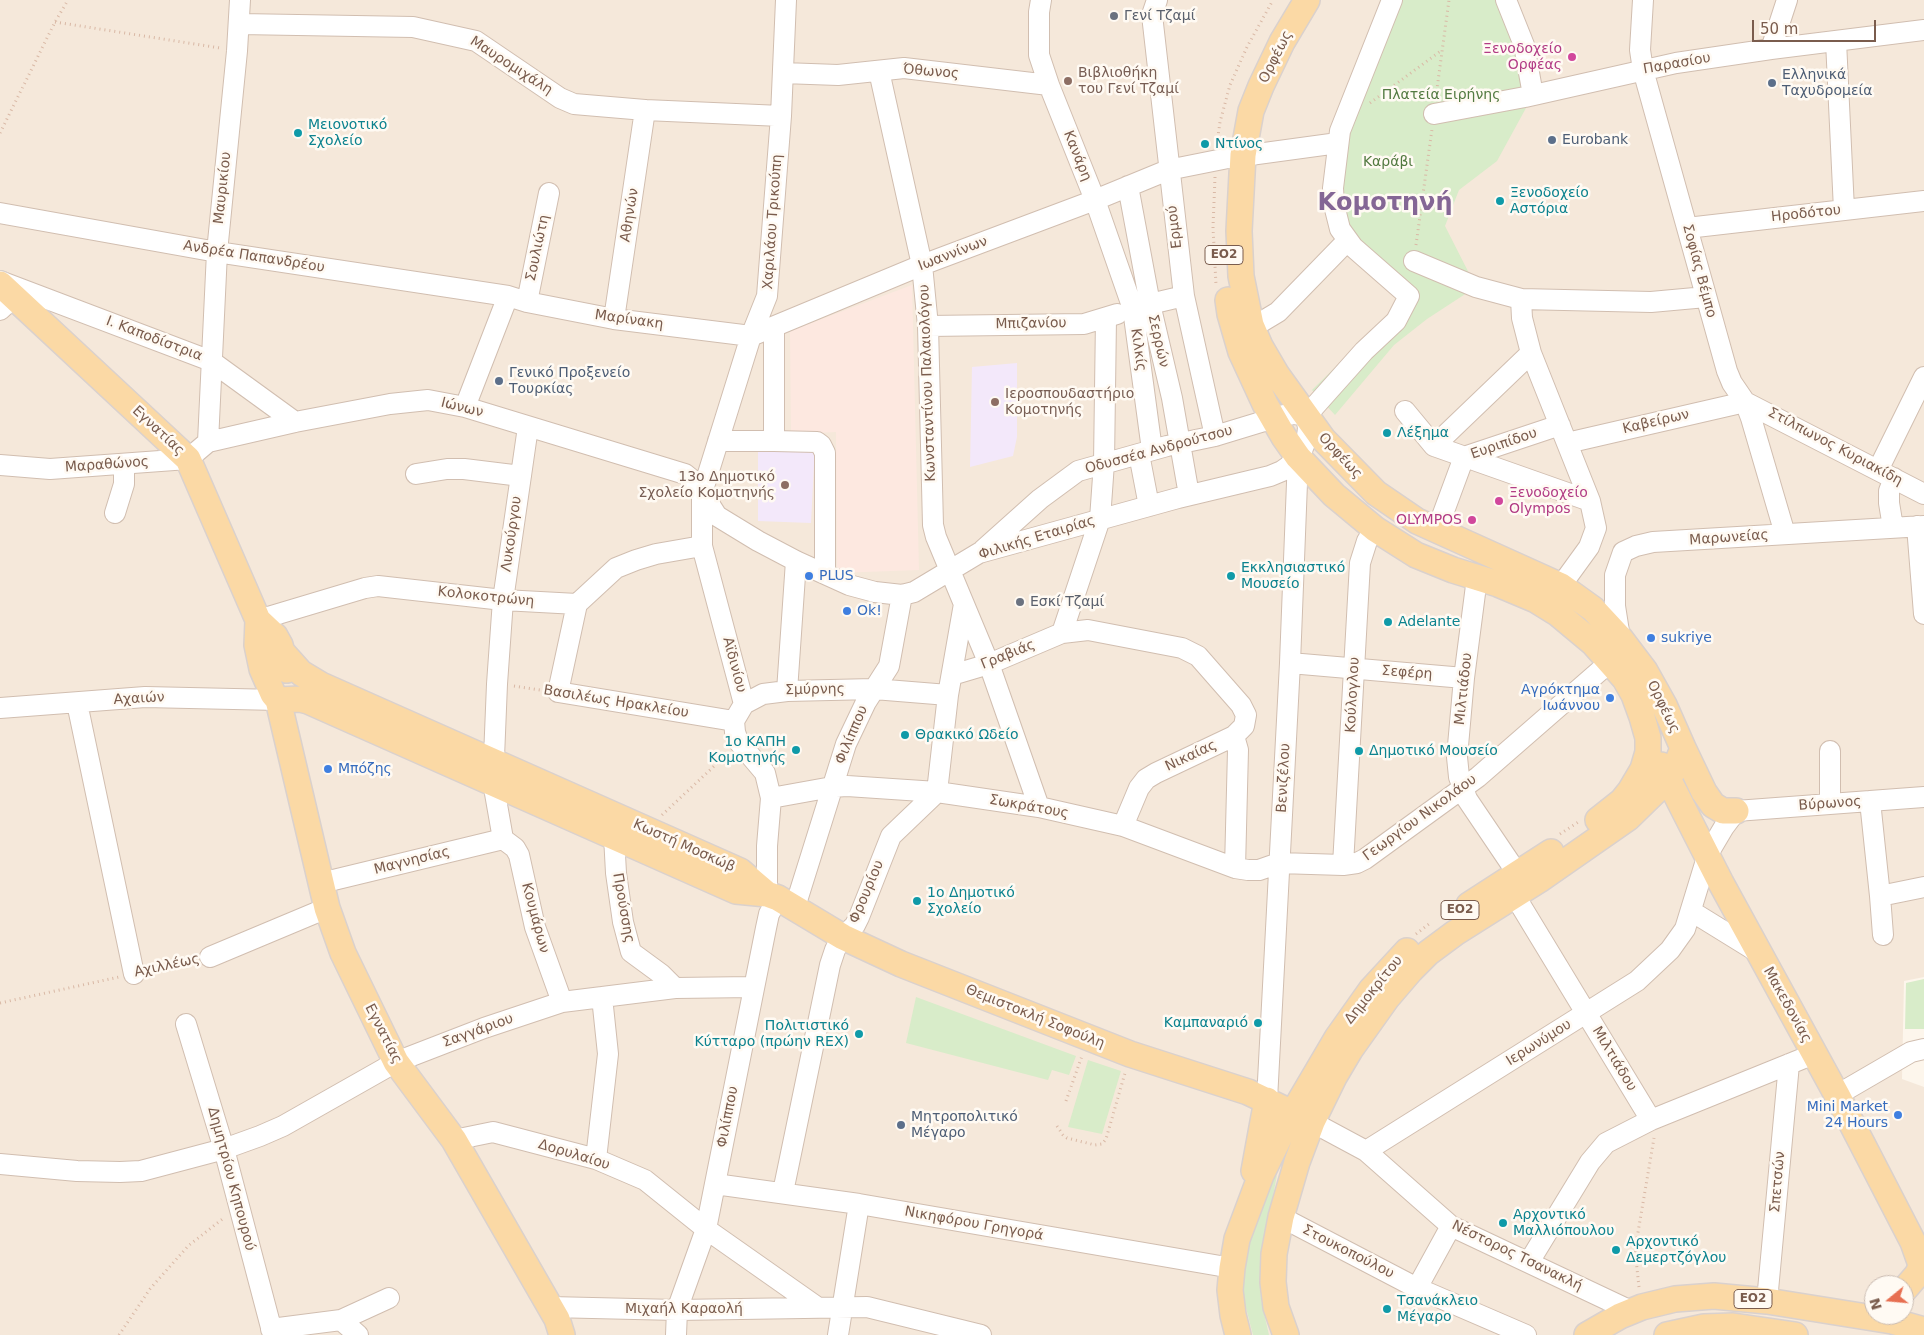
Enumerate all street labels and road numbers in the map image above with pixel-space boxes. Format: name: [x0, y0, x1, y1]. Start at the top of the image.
street label: Ορφέως: [1256, 28, 1296, 86]
street label: Μαυρομιχάλη: [467, 33, 555, 99]
street label: Παρασίου: [1642, 50, 1712, 78]
street label: Όθωνος: [902, 61, 960, 83]
street label: Κανάρη: [1059, 128, 1095, 184]
street label: Μαυρικίου: [211, 151, 235, 225]
street label: Χαριλάου Τρικούπη: [760, 154, 786, 290]
street label: Αθηνών: [617, 187, 643, 243]
street label: Ηροδότου: [1770, 202, 1842, 226]
street label: Ερμού: [1164, 204, 1186, 250]
street label: Σουλιώτη: [523, 213, 553, 283]
street label: Σοφίας Βέμπο: [1678, 222, 1720, 320]
street label: Ιωαννίνων: [916, 233, 990, 275]
street label: Ανδρέα Παπανδρέου: [182, 238, 326, 276]
road number: ΕΟ2: [1205, 246, 1243, 264]
street label: Κωνσταντίνου Παλαιολόγου: [916, 284, 940, 482]
street label: Μαρίνακη: [594, 307, 664, 333]
street label: Ι. Καποδίστρια: [103, 313, 205, 365]
street label: Σερρών: [1144, 313, 1172, 369]
street label: Μπιζανίου: [995, 315, 1067, 333]
street label: Κιλκίς: [1127, 327, 1149, 373]
street label: Ιώνων: [439, 395, 485, 421]
street label: Εγνατίας: [129, 403, 187, 459]
street label: Στίλπωνος Κυριακίδη: [1765, 404, 1905, 490]
street label: Καβείρων: [1621, 406, 1691, 438]
street label: Οδυσσέα Ανδρούτσου: [1083, 422, 1235, 478]
street label: Ευριπίδου: [1469, 425, 1539, 463]
street label: Ορφέως: [1315, 430, 1365, 482]
street label: Μαραθώνος: [64, 454, 150, 476]
street label: Λυκούργου: [498, 495, 526, 573]
street label: Φιλικής Εταιρίας: [977, 512, 1097, 564]
street label: Μαρωνείας: [1689, 527, 1769, 549]
street label: Κολοκοτρώνη: [437, 584, 535, 610]
street label: Αϊδινίου: [719, 635, 749, 695]
street label: Γραβιάς: [978, 637, 1038, 673]
street label: Μιλτιάδου: [1452, 652, 1476, 726]
street label: Κούλογλου: [1343, 657, 1363, 733]
street label: Σεφέρη: [1381, 663, 1433, 683]
street label: Ορφέως: [1643, 678, 1683, 736]
street label: Σμύρνης: [785, 681, 845, 699]
street label: Βασιλέως Ηρακλείου: [542, 682, 690, 722]
street label: Αχαιών: [113, 689, 165, 709]
street label: Φιλίππου: [832, 703, 872, 767]
street label: Νικαίας: [1163, 737, 1219, 775]
street label: Βενιζέλου: [1274, 743, 1294, 813]
street label: Γεωργίου Νικολάου: [1360, 771, 1480, 865]
street label: Σωκράτους: [988, 792, 1070, 822]
street label: Βύρωνος: [1798, 793, 1862, 815]
street label: Κωστή Μοσκώβ: [630, 816, 738, 876]
street label: Μαγνησίας: [372, 843, 452, 879]
street label: Φρουρίου: [846, 858, 888, 926]
street label: Προύσσης: [609, 872, 637, 944]
street label: Κουμάρων: [518, 881, 552, 955]
road number: ΕΟ2: [1441, 900, 1479, 920]
street label: Αχιλλέως: [133, 951, 201, 981]
street label: Δημοκρίτου: [1341, 953, 1407, 1027]
street label: Μακεδονίας: [1759, 964, 1815, 1046]
street label: Θεμιστοκλή Σοφούλη: [963, 981, 1107, 1053]
street label: Εγνατίας: [361, 1001, 405, 1067]
street label: Σαγγάριου: [440, 1010, 516, 1052]
street label: Ιερωνύμου: [1503, 1016, 1575, 1070]
street label: Μιλτιάδου: [1588, 1024, 1640, 1094]
street label: Φιλίππου: [714, 1085, 742, 1149]
street label: Δημητρίου Κηπουρού: [204, 1105, 258, 1253]
street label: Δορυλαίου: [536, 1136, 612, 1174]
street label: Σπετσών: [1767, 1151, 1789, 1213]
street label: Νικηφόρου Γρηγορά: [903, 1204, 1045, 1244]
street label: Νέστορος Τσανακλή: [1449, 1217, 1585, 1295]
street label: Στουκοπούλου: [1299, 1222, 1397, 1282]
road number: ΕΟ2: [1734, 1290, 1772, 1308]
street label: Μιχαήλ Καραολή: [625, 1301, 743, 1317]

